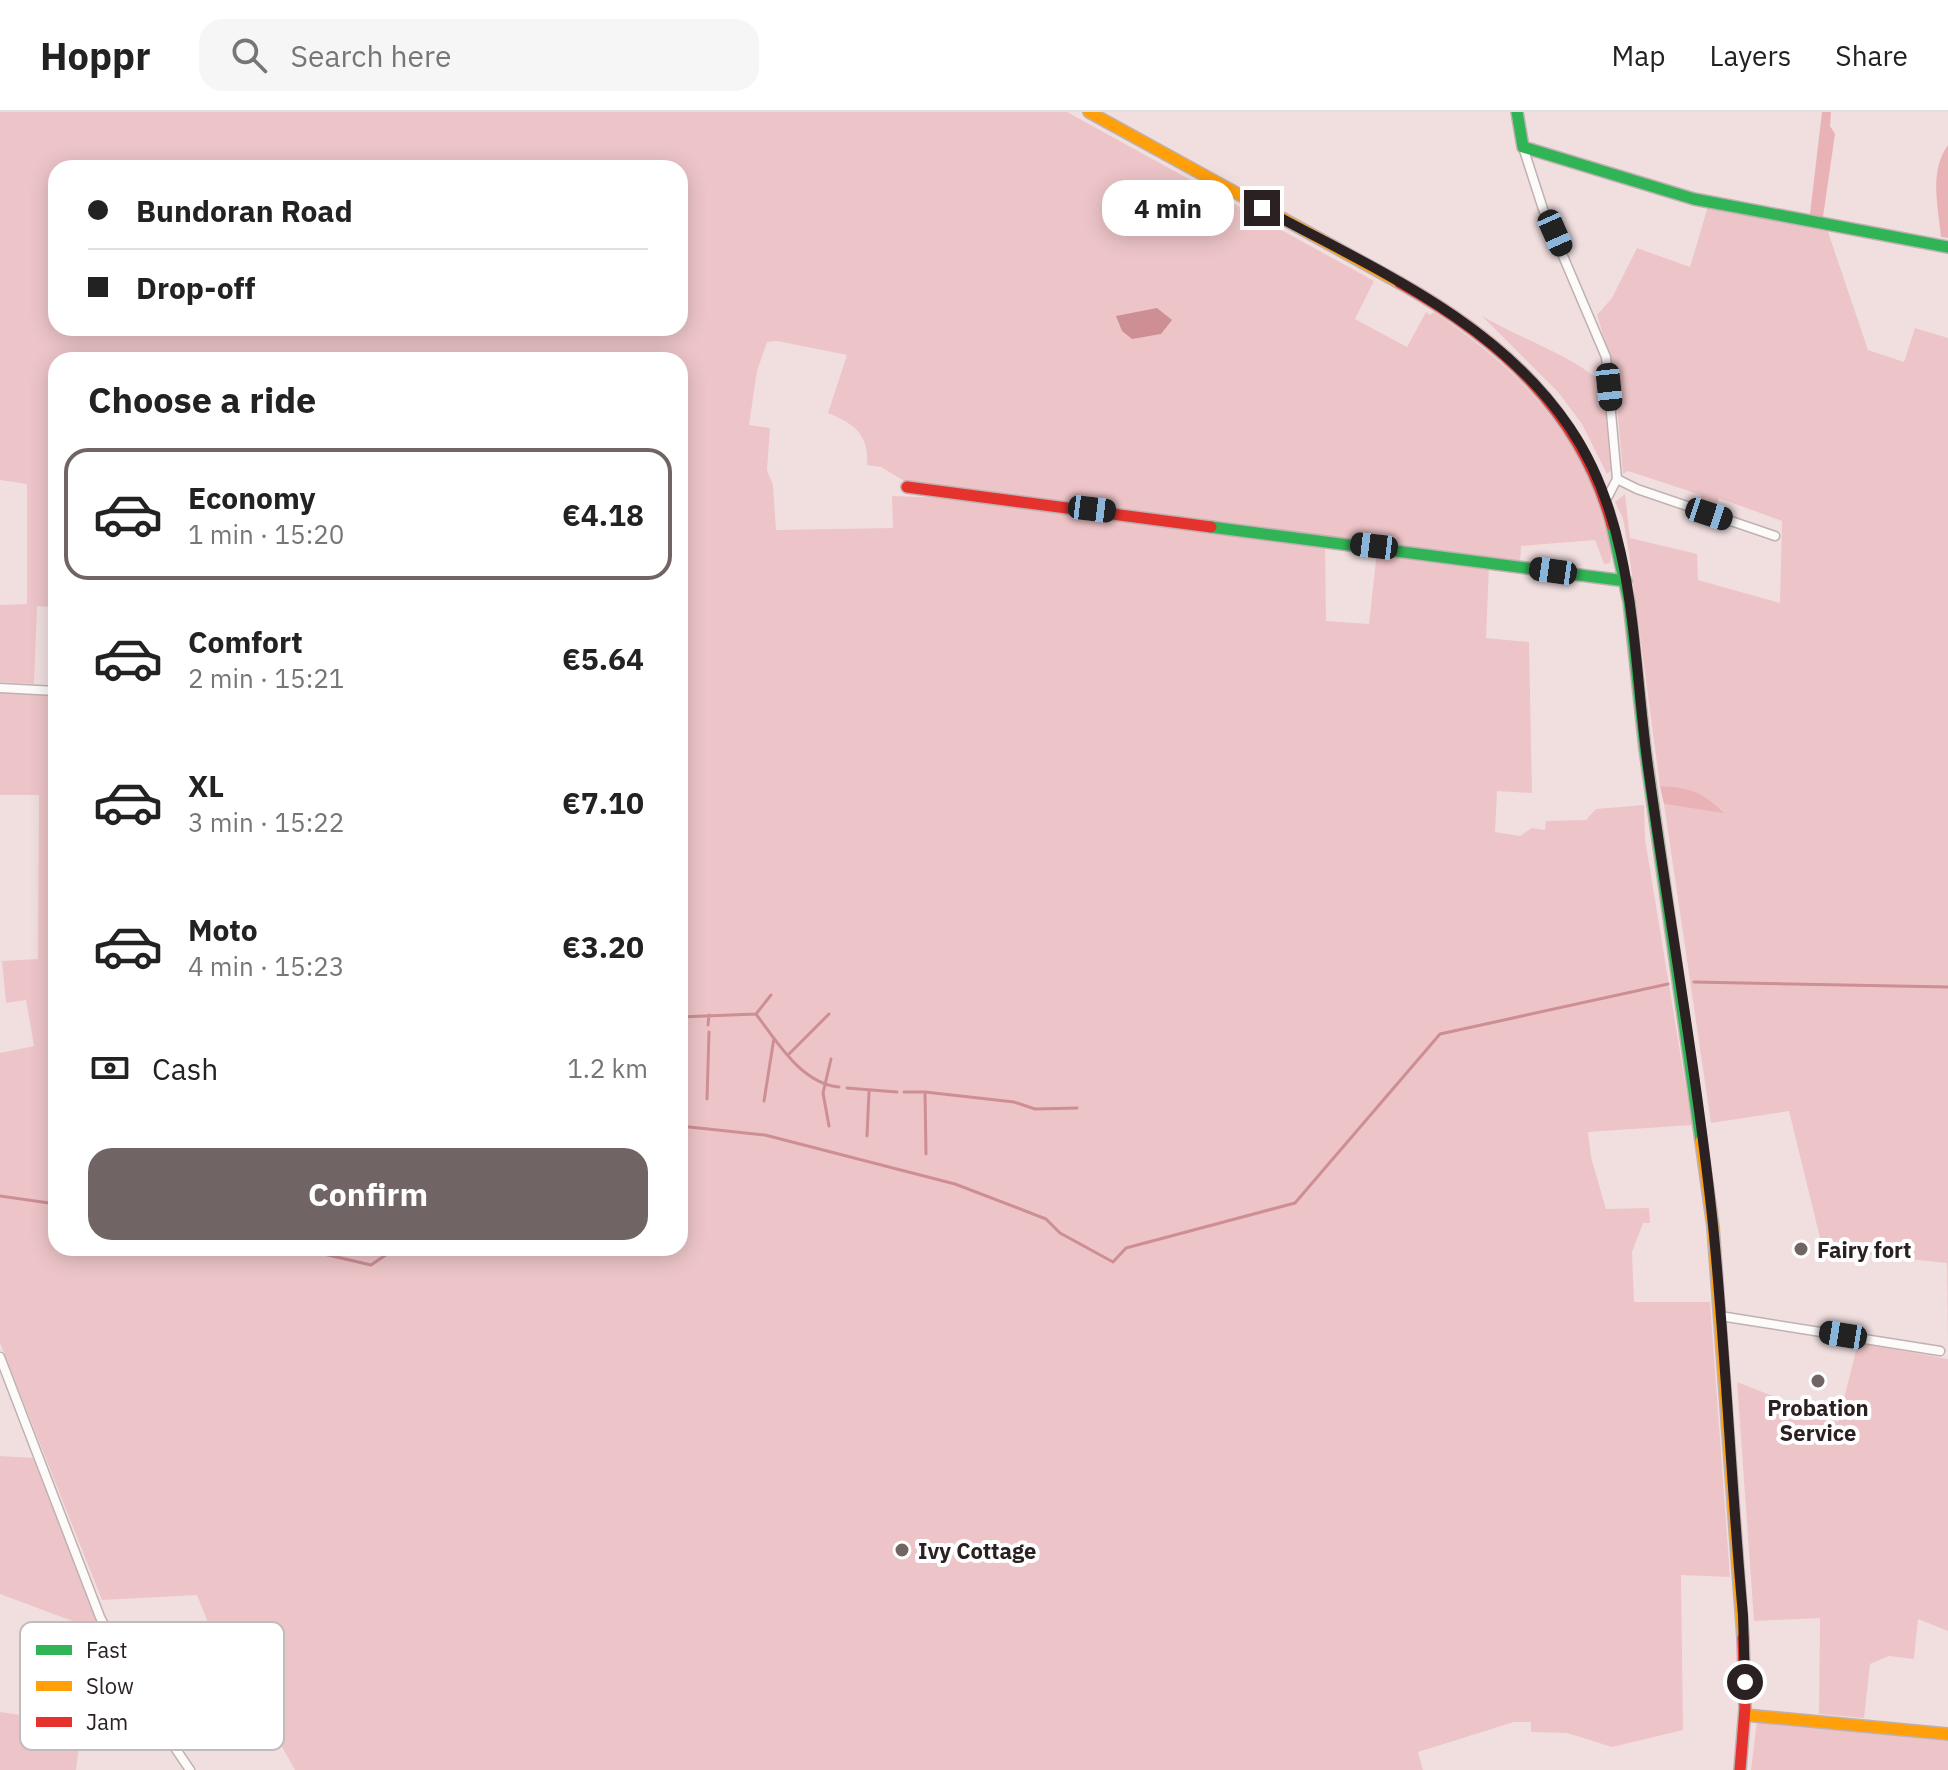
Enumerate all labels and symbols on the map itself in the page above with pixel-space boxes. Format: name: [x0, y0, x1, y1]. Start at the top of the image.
callout: 4 min: [1102, 180, 1234, 236]
route end: [1244, 190, 1280, 226]
car: [1534, 206, 1576, 260]
car: [1595, 362, 1623, 412]
car: [1067, 494, 1117, 524]
car: [1682, 495, 1736, 533]
car: [1349, 531, 1399, 561]
car: [1528, 556, 1578, 586]
place label: Fairy fort: [1817, 1235, 1911, 1264]
marker: Fairy fort: [1792, 1240, 1810, 1258]
car: [1817, 1319, 1869, 1351]
marker: Probation Service: [1809, 1372, 1827, 1390]
place label: Probation Service: [1767, 1393, 1869, 1447]
place label: Ivy Cottage: [918, 1536, 1036, 1565]
marker: Ivy Cottage: [893, 1541, 911, 1559]
legend: [20, 1622, 284, 1750]
text: Fast: [86, 1635, 127, 1664]
route start: [1727, 1664, 1763, 1700]
text: Slow: [86, 1671, 134, 1700]
text: Jam: [86, 1707, 128, 1736]

